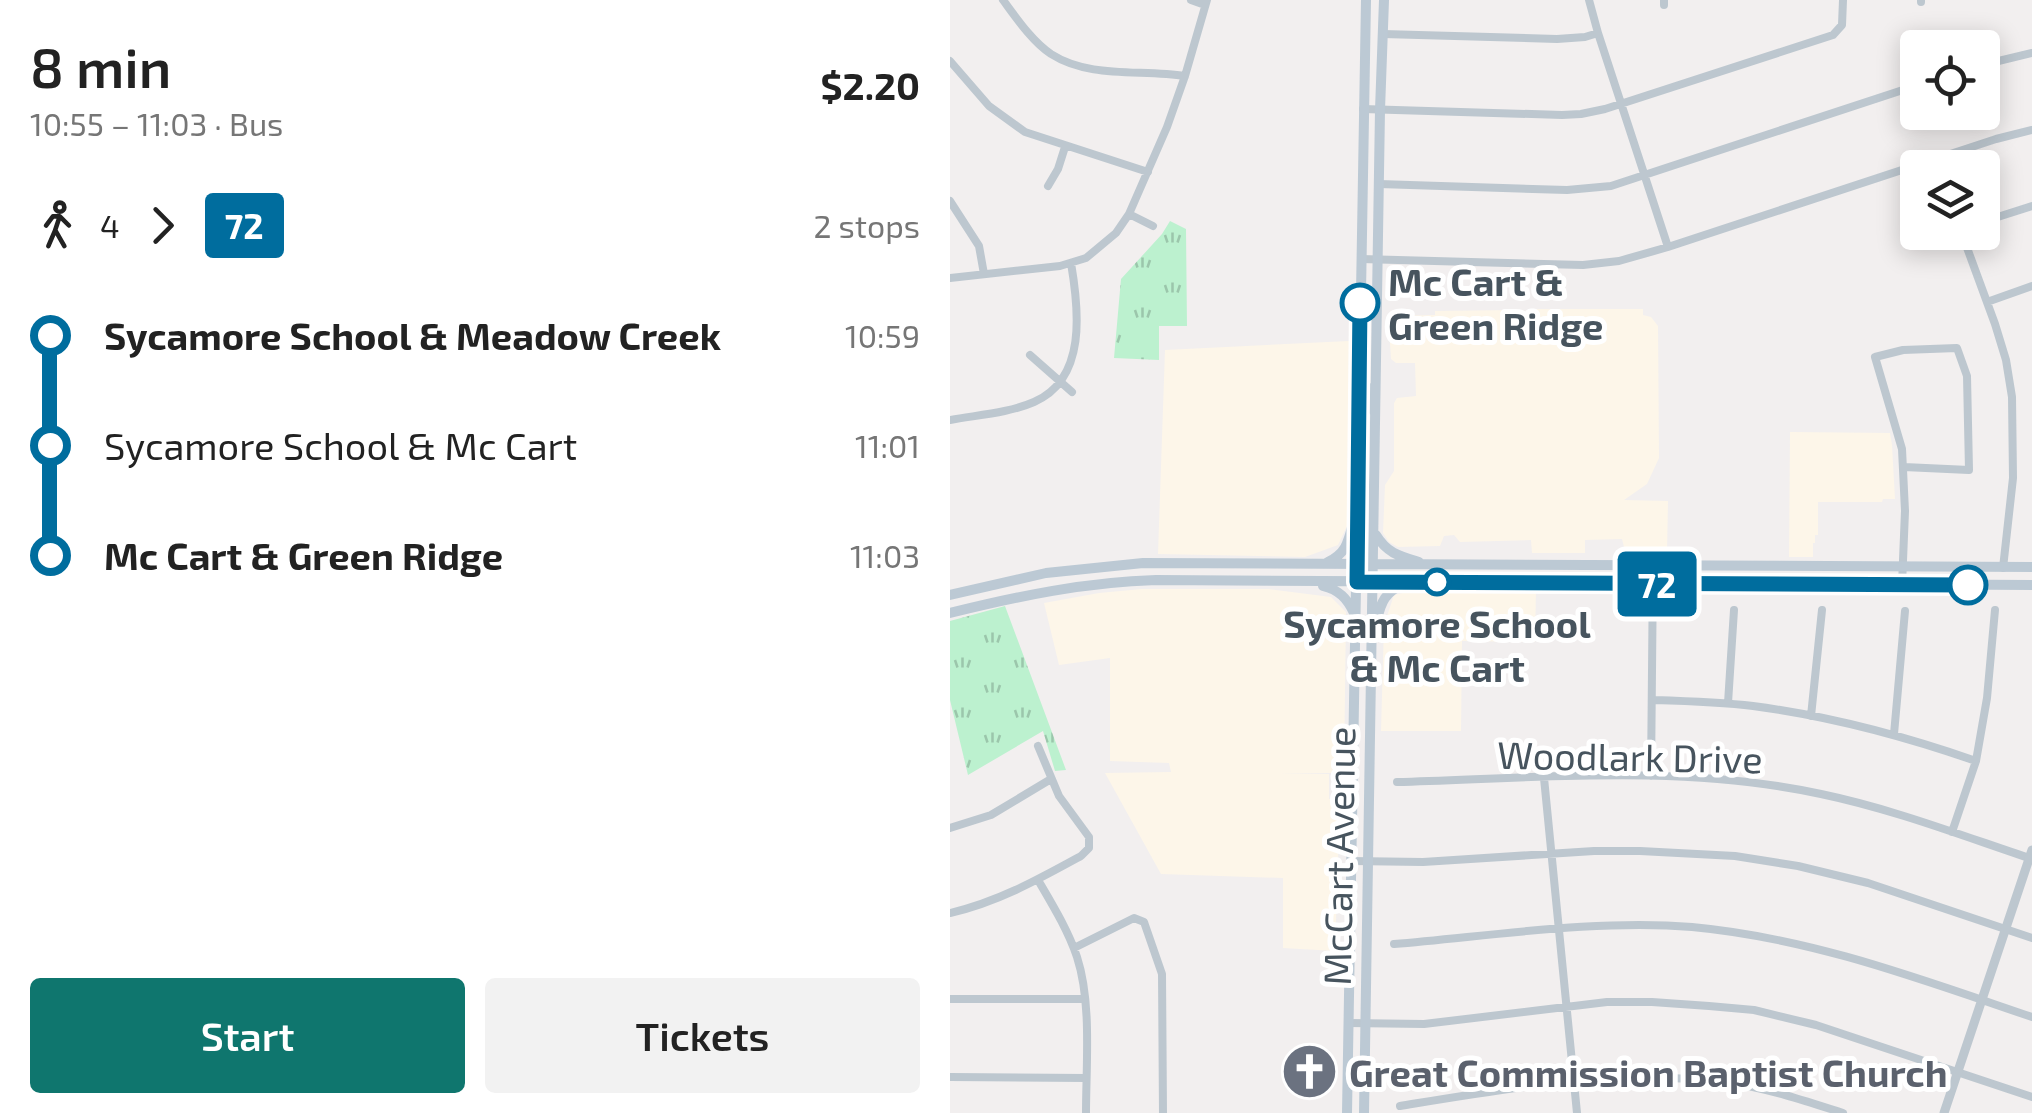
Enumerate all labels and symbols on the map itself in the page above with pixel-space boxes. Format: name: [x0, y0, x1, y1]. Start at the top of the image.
place label: Mc Cart & Green Ridge: [1388, 258, 1604, 348]
marker: Mc Cart & Green Ridge: [1341, 284, 1379, 322]
line badge: 72: [1612, 552, 1702, 616]
unlabelled marker: [1949, 566, 1987, 604]
marker: Sycamore School & Mc Cart: [1424, 569, 1450, 595]
place label: Sycamore School & Mc Cart: [1283, 600, 1591, 690]
street label: McCart Avenue: [1313, 726, 1363, 986]
street label: Woodlark Drive: [1497, 731, 1763, 781]
church icon: Great Commission Baptist Church: [1280, 1042, 1340, 1102]
place label: Great Commission Baptist Church: [1349, 1049, 1948, 1095]

